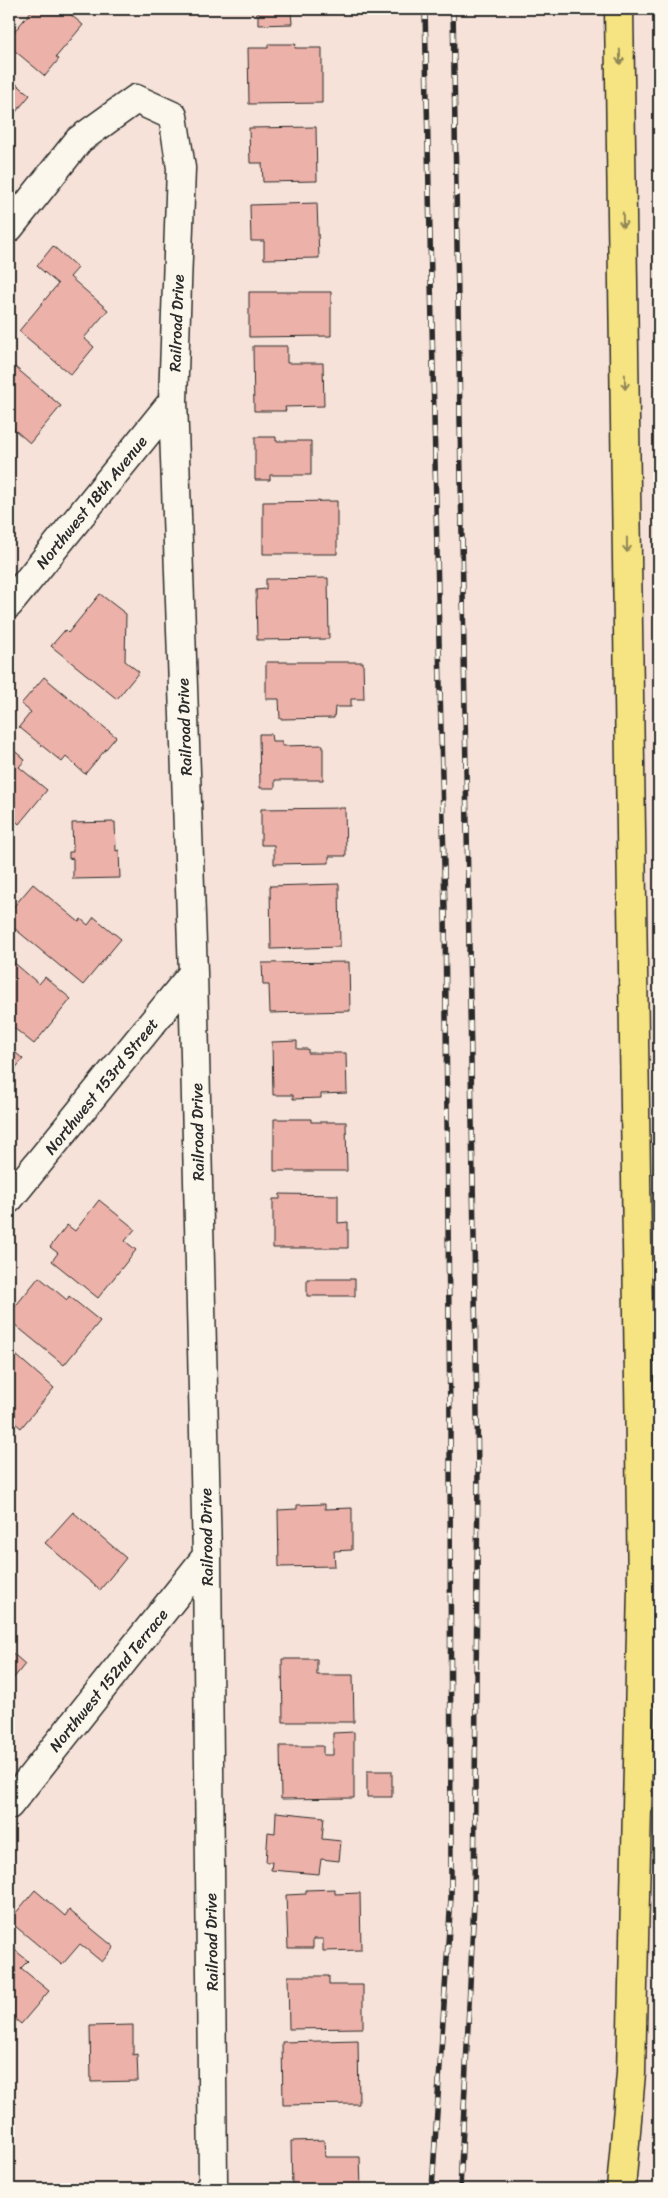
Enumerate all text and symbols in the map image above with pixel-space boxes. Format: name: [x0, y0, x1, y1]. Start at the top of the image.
one-way arrow: [615, 49, 625, 65]
one-way arrow: [618, 212, 627, 228]
street label: Railroad Drive: [160, 273, 193, 372]
one-way arrow: [620, 374, 630, 390]
street label: Northwest 18th Avenue: [28, 429, 155, 576]
one-way arrow: [622, 536, 632, 553]
street label: Railroad Drive: [168, 677, 201, 776]
street label: Northwest 153rd Street: [37, 1011, 166, 1161]
street label: Railroad Drive: [182, 1083, 213, 1181]
street label: Railroad Drive: [191, 1488, 222, 1586]
street label: Northwest 152nd Terrace: [41, 1602, 176, 1759]
street label: Railroad Drive: [196, 1893, 227, 1991]

